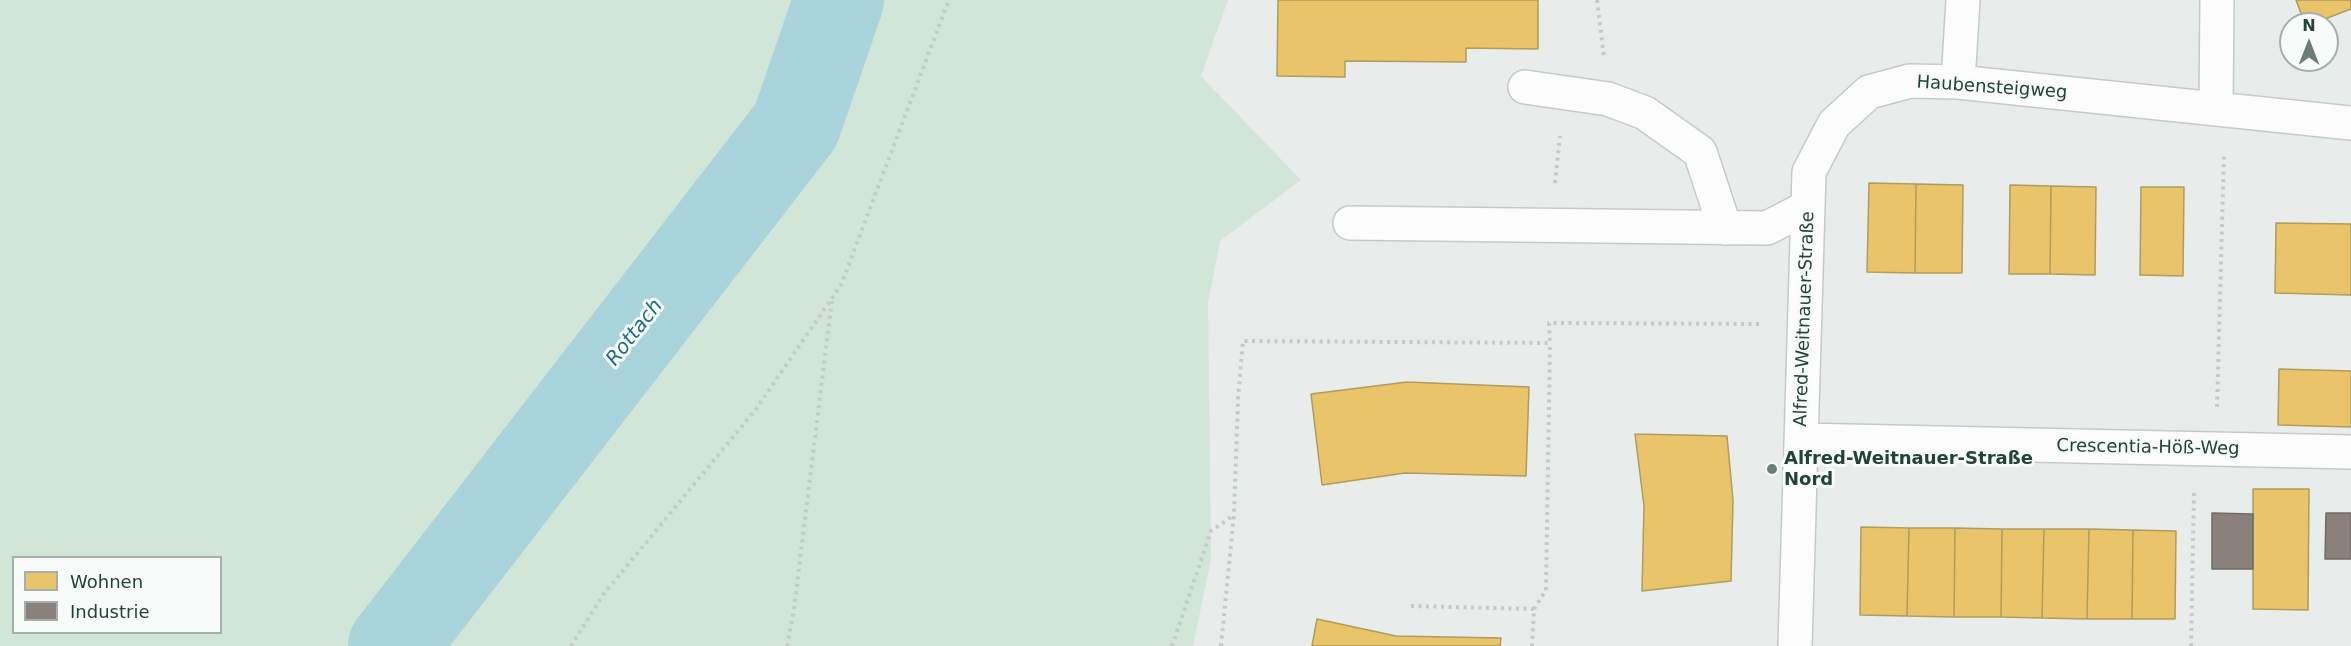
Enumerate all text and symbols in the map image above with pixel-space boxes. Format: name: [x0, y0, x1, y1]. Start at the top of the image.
north arrow: [2279, 12, 2339, 72]
text: N: [2302, 16, 2316, 35]
street label: Haubensteigweg: [1916, 72, 2068, 104]
street label: Alfred-Weitnauer-Straße: [1790, 211, 1820, 427]
water label: Rottach: [602, 295, 668, 371]
street label: Crescentia-Höß-Weg: [2056, 436, 2240, 460]
place label: Alfred-Weitnauer-Straße Nord: [1784, 448, 2033, 490]
marker: Alfred-Weitnauer-Straße Nord: [1765, 462, 1779, 476]
legend: [12, 556, 222, 634]
text: Wohnen: [70, 571, 143, 592]
text: Industrie: [70, 601, 149, 622]

